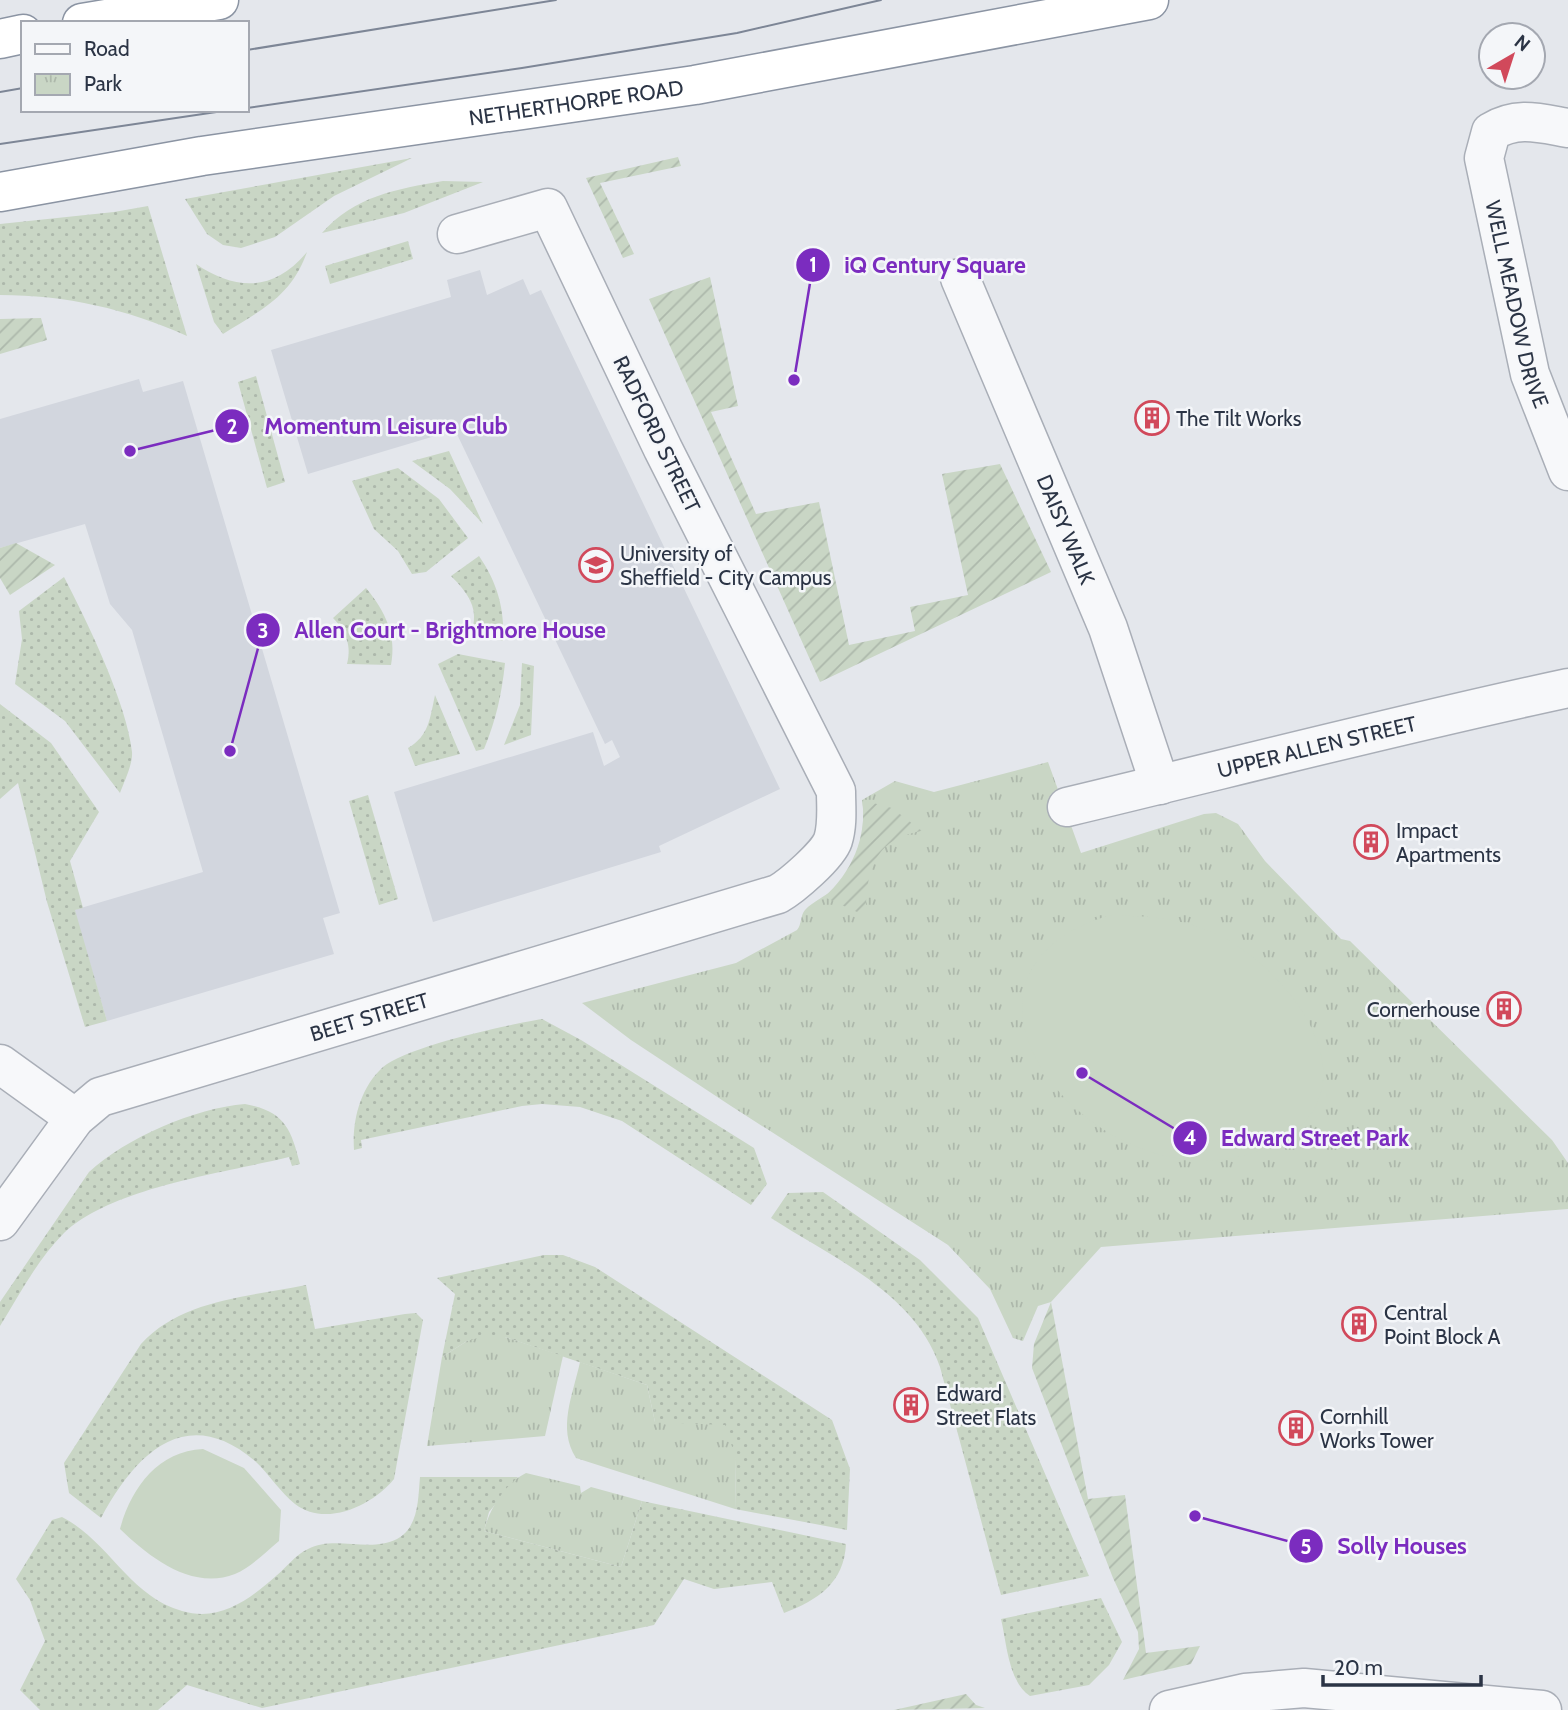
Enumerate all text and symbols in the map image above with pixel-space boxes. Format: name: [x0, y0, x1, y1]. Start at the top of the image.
legend: [21, 21, 248, 112]
north arrow: [1477, 21, 1547, 91]
text: N: [1510, 30, 1535, 56]
text: Road: [84, 36, 130, 61]
text: Park: [84, 71, 122, 96]
street label: NETHERTHORPE ROAD: [467, 74, 685, 130]
street label: WELL MEADOW DRIVE: [1481, 198, 1554, 411]
callout: iQ Century Square: [795, 243, 1040, 287]
text: iQ Century Square: [844, 251, 1026, 279]
text: 1: [809, 252, 817, 277]
street label: RADFORD STREET: [608, 352, 706, 516]
building icon: The Tilt Works: [1133, 399, 1171, 437]
callout: Momentum Leisure Club: [215, 404, 521, 448]
place label: The Tilt Works: [1176, 406, 1302, 431]
text: Momentum Leisure Club: [264, 412, 508, 440]
text: 2: [226, 414, 238, 439]
street label: DAISY WALK: [1032, 471, 1101, 588]
place label: University of Sheffield - City Campus: [620, 541, 832, 590]
school or university icon: University of Sheffield - City Campus: [577, 546, 615, 584]
callout: Allen Court - Brightmore House: [245, 608, 620, 652]
text: Allen Court - Brightmore House: [294, 616, 606, 644]
text: 3: [257, 618, 269, 643]
street label: UPPER ALLEN STREET: [1215, 710, 1419, 782]
place label: Impact Apartments: [1396, 818, 1501, 867]
building icon: Impact Apartments: [1352, 823, 1390, 861]
street label: BEET STREET: [307, 987, 431, 1046]
building icon: Cornerhouse: [1485, 990, 1523, 1028]
place label: Cornerhouse: [1367, 997, 1480, 1022]
callout: Edward Street Park: [1172, 1116, 1423, 1160]
text: Edward Street Park: [1221, 1124, 1410, 1152]
text: 4: [1183, 1125, 1197, 1150]
place label: Central Point Block A: [1384, 1300, 1501, 1349]
building icon: Central Point Block A: [1340, 1305, 1378, 1343]
place label: Edward Street Flats: [936, 1381, 1037, 1430]
building icon: Edward Street Flats: [892, 1386, 930, 1424]
place label: Cornhill Works Tower: [1320, 1404, 1434, 1453]
building icon: Cornhill Works Tower: [1277, 1409, 1315, 1447]
callout: Solly Houses: [1288, 1524, 1481, 1568]
text: Solly Houses: [1337, 1532, 1467, 1560]
text: 5: [1300, 1534, 1312, 1559]
scale bar: [1323, 1644, 1480, 1688]
text: 20 m: [1334, 1655, 1383, 1680]

